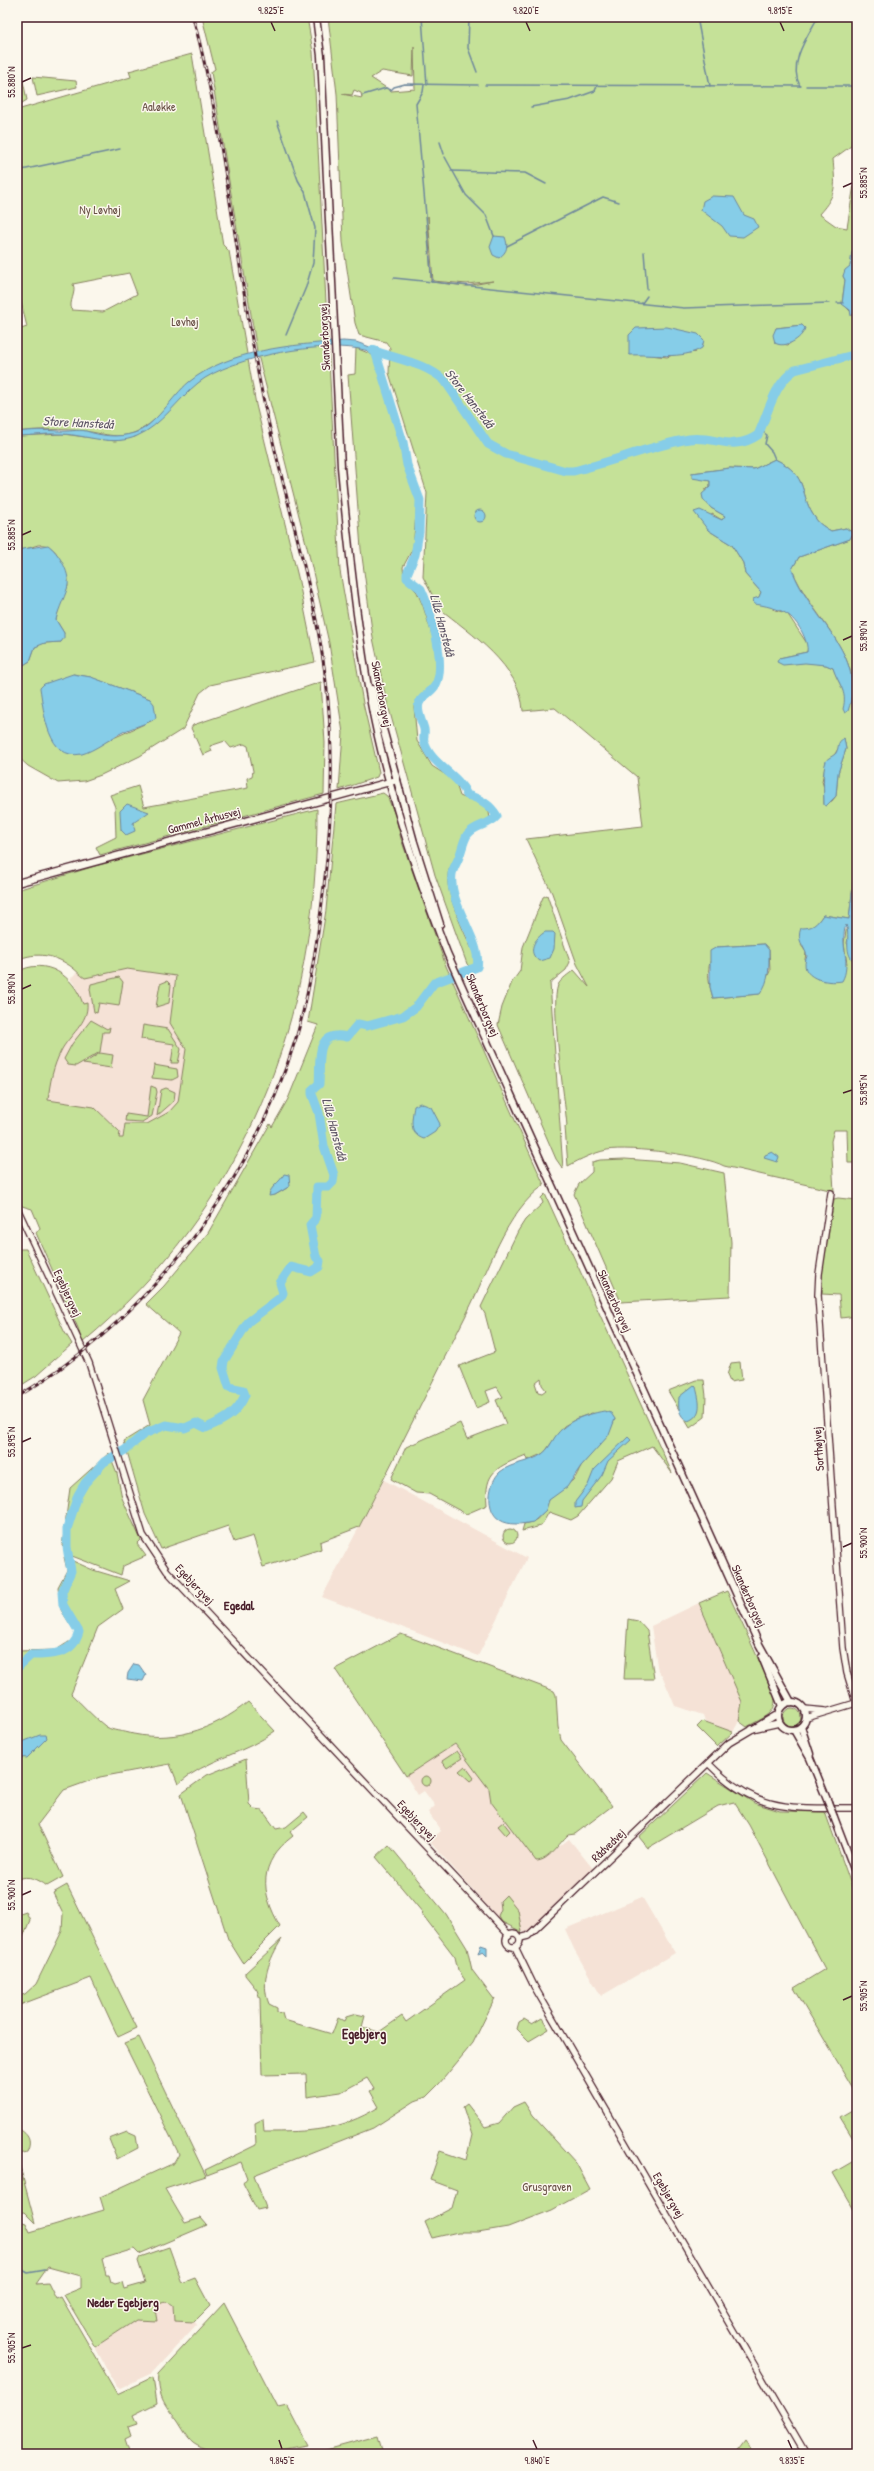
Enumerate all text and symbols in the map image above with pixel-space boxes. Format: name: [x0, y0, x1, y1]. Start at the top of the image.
text: 9.825°E: [258, 4, 284, 17]
text: 9.820°E: [513, 4, 540, 17]
text: 9.815°E: [768, 4, 793, 17]
text: 55.880°N: [5, 66, 18, 98]
park label: Aaløkke: [142, 98, 176, 115]
text: 55.885°N: [857, 167, 870, 199]
park label: Ny Løvhøj: [79, 201, 121, 218]
street label: Skanderborgvej: [314, 303, 334, 371]
park label: Løvhøj: [171, 313, 199, 330]
water label: Store Hanstedå: [441, 365, 500, 433]
water label: Store Hanstedå: [42, 411, 116, 433]
text: 55.885°N: [5, 519, 18, 551]
water label: Lille Hanstedå: [426, 592, 460, 660]
text: 55.890°N: [857, 621, 870, 651]
street label: Skanderborgvej: [367, 660, 397, 729]
street label: Gammel Århusvej: [166, 802, 243, 838]
street label: Skanderborgvej: [462, 971, 504, 1039]
text: 55.890°N: [5, 974, 18, 1004]
text: 55.895°N: [857, 1075, 870, 1105]
water label: Lille Hanstedå: [318, 1096, 352, 1164]
street label: Egebjergvej: [50, 1267, 86, 1320]
street label: Skanderborgvej: [594, 1267, 636, 1335]
street label: Sorthøjvej: [808, 1426, 828, 1472]
text: 55.895°N: [5, 1427, 18, 1457]
text: 55.900°N: [857, 1528, 870, 1558]
street label: Egebjergvej: [172, 1560, 218, 1608]
street label: Skanderborgvej: [728, 1562, 770, 1630]
district label: Egedal: [224, 1596, 255, 1615]
street label: Egebjergvej: [394, 1796, 440, 1844]
street label: Rådvedvej: [587, 1824, 629, 1866]
text: 55.900°N: [5, 1880, 18, 1910]
text: 55.905°N: [857, 1981, 870, 2011]
district label: Egebjerg: [342, 2024, 386, 2045]
street label: Egebjergvej: [649, 2169, 689, 2221]
park label: Grusgraven: [522, 2178, 572, 2195]
district label: Neder Egebjerg: [87, 2293, 159, 2312]
text: 55.905°N: [5, 2333, 18, 2363]
text: 9.845°E: [270, 2454, 295, 2467]
text: 9.840°E: [524, 2454, 550, 2467]
text: 9.835°E: [779, 2454, 805, 2467]

